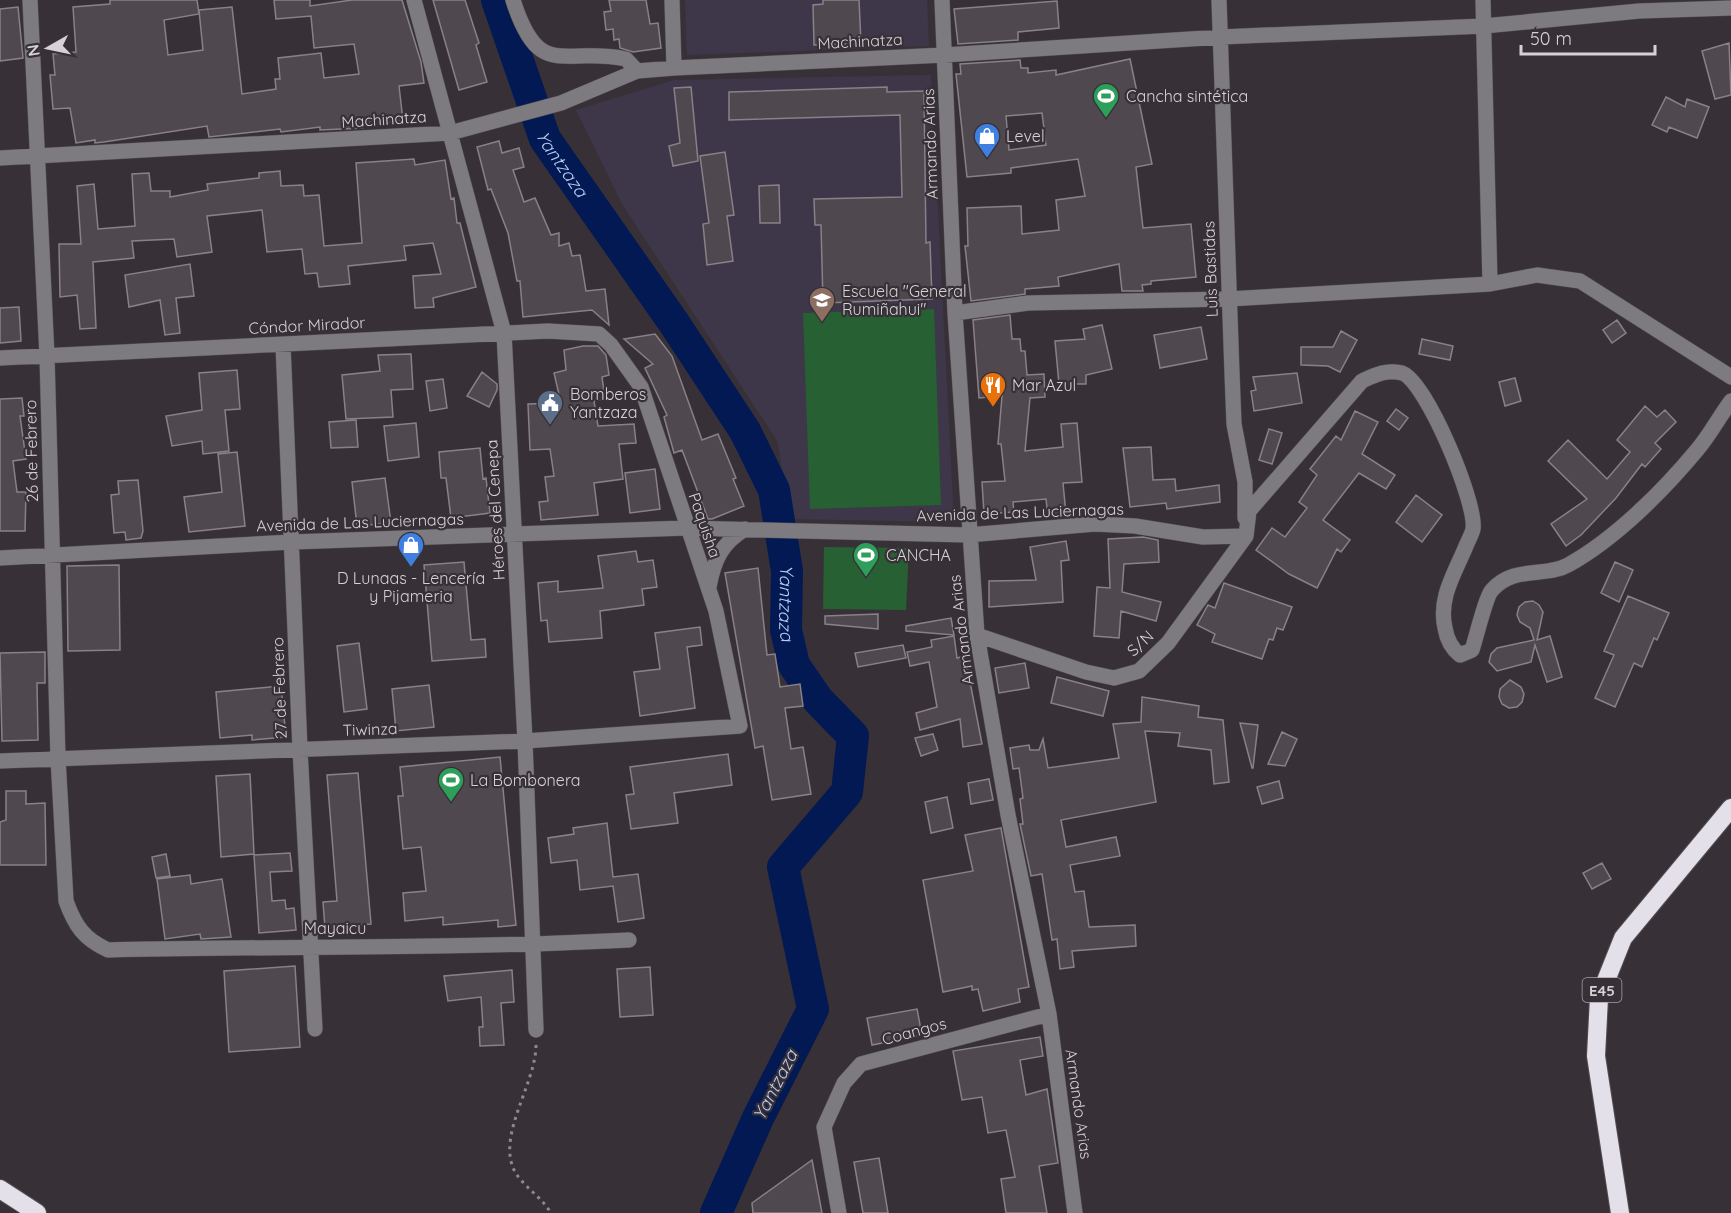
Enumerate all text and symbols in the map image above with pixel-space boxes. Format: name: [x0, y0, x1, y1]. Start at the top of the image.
north arrow: [18, 18, 78, 78]
scale bar: [1521, 18, 1654, 56]
text: 50 m: [1530, 27, 1572, 50]
street label: Machinatza: [817, 29, 903, 53]
text: N: [22, 43, 44, 58]
sports icon: Cancha sintética: [1091, 81, 1121, 119]
place label: Cancha sintética: [1126, 86, 1248, 106]
street label: Armando Arias: [918, 88, 942, 200]
street label: Machinatza: [341, 106, 427, 132]
shop icon: Level: [972, 121, 1002, 159]
place label: Level: [1006, 126, 1045, 146]
water label: Yantzaza: [531, 128, 594, 202]
street label: Luis Bastidas: [1198, 221, 1222, 317]
place label: Escuela "General Rumiñahui": [842, 281, 967, 319]
school or university icon: Escuela "General Rumiñahui": [807, 285, 837, 323]
street label: Cóndor Mirador: [248, 312, 366, 338]
restaurant icon: Mar Azul: [978, 370, 1008, 408]
place label: Mar Azul: [1012, 375, 1076, 395]
place label: Bomberos Yantzaza: [570, 384, 646, 422]
public building icon: Bomberos Yantzaza: [535, 388, 565, 426]
street label: 26 de Febrero: [20, 399, 42, 503]
street label: Héroes del Cenepa: [481, 439, 509, 581]
street label: Paquisha: [685, 490, 725, 560]
street label: Avenida de Las Luciernagas: [916, 498, 1124, 526]
street label: Avenida de Las Luciernagas: [256, 508, 464, 536]
shop icon: D Lunaas - Lencería y Pijameria: [396, 530, 426, 568]
sports icon: CANCHA: [851, 540, 881, 578]
place label: CANCHA: [886, 545, 951, 565]
water label: Yantzaza: [774, 563, 800, 645]
place label: D Lunaas - Lencería y Pijameria: [337, 568, 485, 606]
street label: Armando Arias: [944, 574, 978, 686]
street label: S/N: [1123, 626, 1157, 660]
street label: 27 de Febrero: [267, 637, 291, 739]
street label: Tiwinza: [342, 718, 398, 740]
sports icon: La Bombonera: [436, 765, 466, 803]
place label: La Bombonera: [470, 770, 581, 790]
street label: Mayaicu: [304, 918, 366, 938]
road number: E45: [1582, 978, 1622, 1002]
street label: Coangos: [880, 1013, 948, 1049]
water label: Yantzaza: [748, 1045, 803, 1124]
street label: Armando Arias: [1061, 1048, 1097, 1160]

